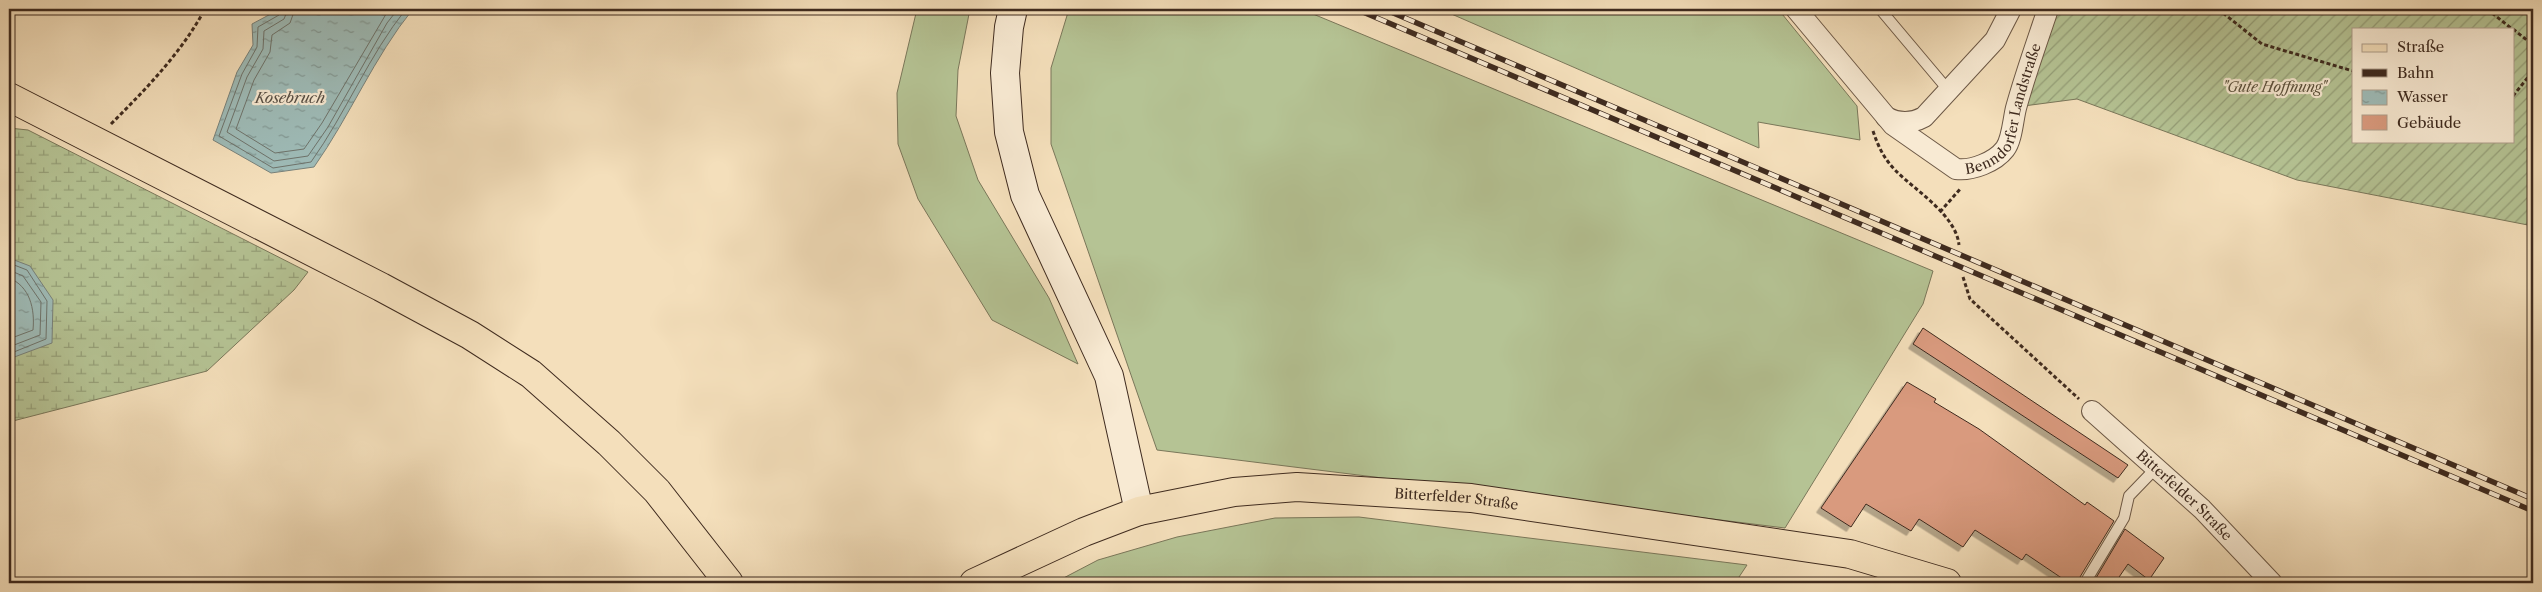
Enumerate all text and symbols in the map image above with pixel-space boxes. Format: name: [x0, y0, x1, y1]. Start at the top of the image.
legend: [2352, 28, 2514, 142]
text: Straße: [2397, 37, 2444, 56]
street label: Benndorfer Landstraße: [1963, 41, 2045, 178]
text: Bahn: [2397, 63, 2435, 82]
park label: "Gute Hoffnung": [2222, 78, 2329, 96]
text: Wasser: [2396, 87, 2448, 106]
water label: Kosebruch: [254, 88, 325, 107]
text: Gebäude: [2397, 113, 2461, 132]
street label: Bitterfelder Straße: [2133, 446, 2236, 544]
street label: Bitterfelder Straße: [1394, 484, 1520, 514]

